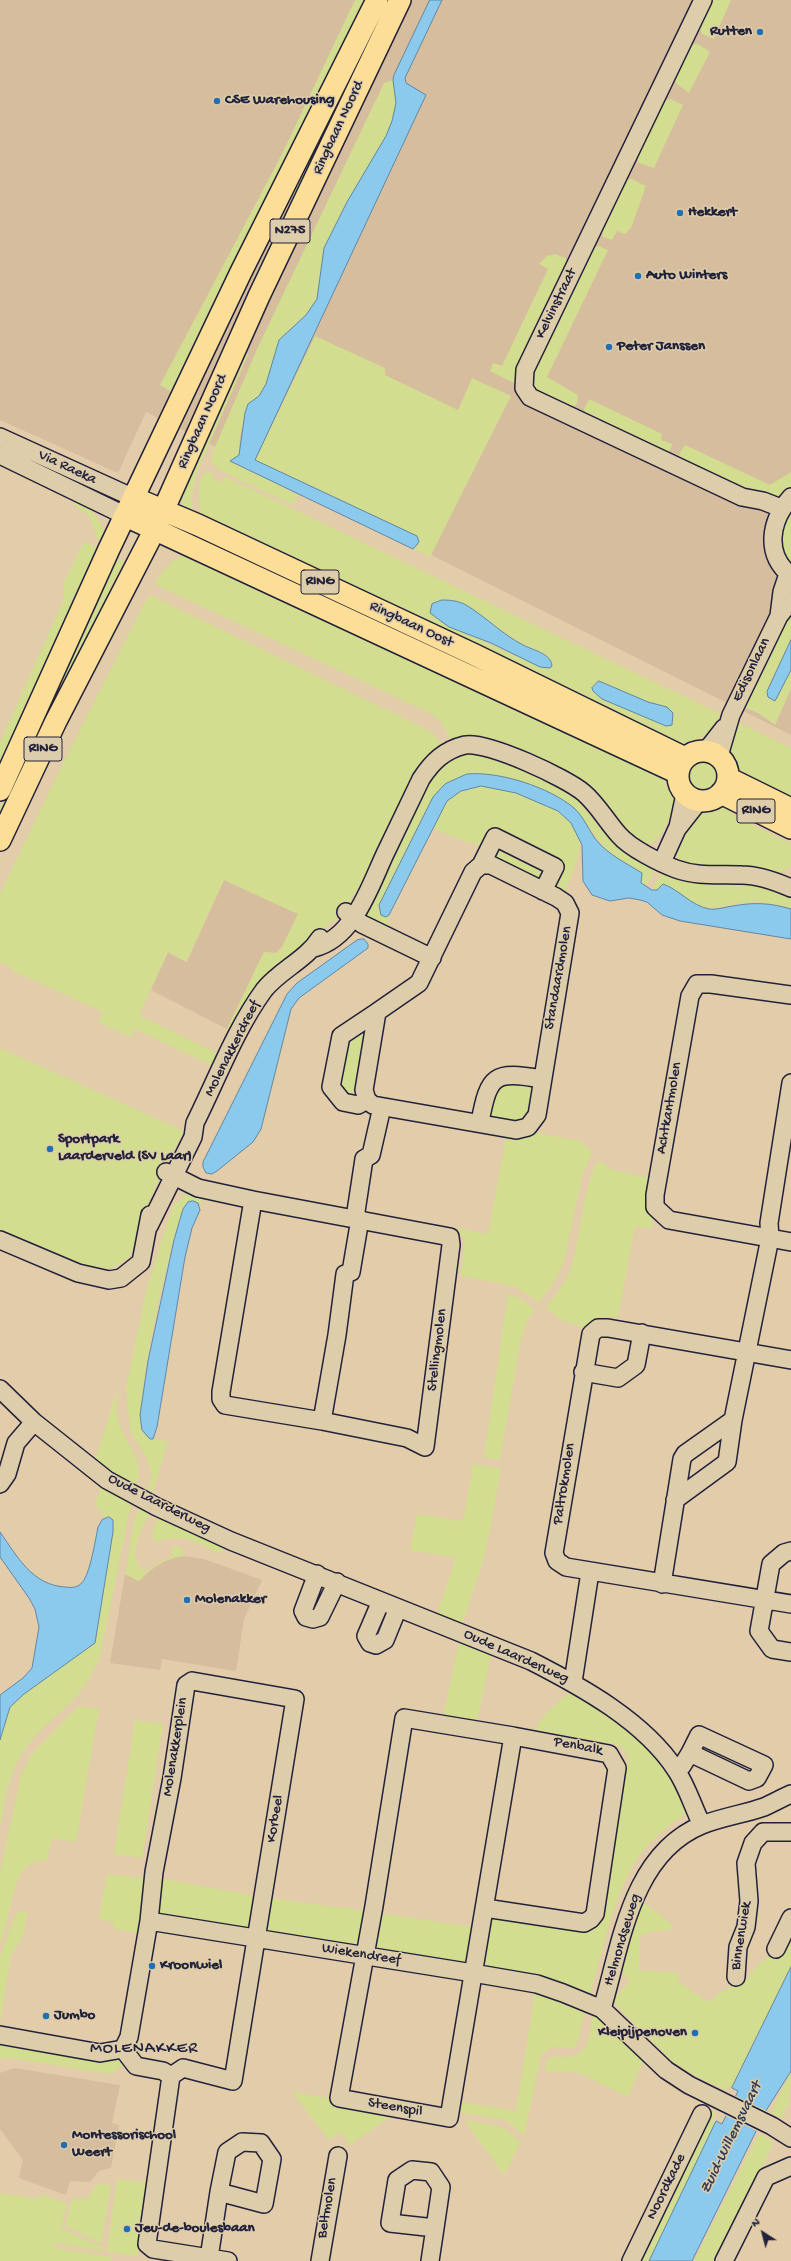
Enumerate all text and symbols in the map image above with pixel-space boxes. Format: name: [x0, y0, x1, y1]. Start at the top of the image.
place label: Rutten: [710, 23, 752, 41]
marker: Rutten: [755, 27, 765, 37]
street label: Ringbaan Noord: [309, 78, 369, 178]
place label: CSE Warehousing: [225, 92, 334, 110]
marker: CSE Warehousing: [212, 96, 222, 106]
place label: Hekkert: [688, 204, 737, 222]
marker: Hekkert: [675, 208, 685, 218]
road number: N275: [270, 219, 310, 243]
street label: Kelvinstraat: [532, 266, 582, 342]
place label: Auto Winters: [646, 267, 727, 285]
marker: Auto Winters: [633, 271, 643, 281]
place label: Peter Janssen: [617, 338, 705, 356]
marker: Peter Janssen: [604, 342, 614, 352]
street label: Ringbaan Noord: [174, 372, 232, 472]
street label: Via Raeka: [35, 447, 99, 489]
road number: RING: [301, 570, 339, 594]
street label: Ringbaan Oost: [366, 598, 456, 652]
street label: Edisonlaan: [729, 635, 775, 705]
road number: RING: [24, 737, 62, 761]
road number: RING: [737, 799, 775, 823]
street label: Standaardmolen: [541, 925, 577, 1031]
street label: Molenakkerdreef: [201, 998, 265, 1100]
street label: Achtkantmolen: [653, 1061, 687, 1155]
place label: Sportpark Laarderveld (SV Laar): [58, 1131, 192, 1166]
marker: Sportpark Laarderveld (SV Laar): [45, 1144, 55, 1154]
street label: Stellingmolen: [424, 1308, 452, 1392]
street label: Paltrokmolen: [550, 1442, 580, 1526]
street label: Oude Laarderweg: [104, 1470, 214, 1538]
place label: Molenakker: [195, 1591, 266, 1609]
marker: Molenakker: [182, 1595, 192, 1605]
street label: Oude Laarderweg: [461, 1626, 571, 1688]
street label: Molenakkerplein: [159, 1696, 193, 1798]
street label: Penbalk: [552, 1733, 604, 1761]
street label: Korbeel: [263, 1794, 289, 1844]
street label: Helmondseweg: [600, 1892, 646, 1988]
street label: Binnenwiek: [728, 1900, 756, 1972]
street label: Wiekendreef: [320, 1940, 402, 1970]
place label: Kroonwiel: [160, 1957, 222, 1975]
marker: Kroonwiel: [147, 1961, 157, 1971]
place label: Jumbo: [54, 2007, 95, 2025]
marker: Jumbo: [41, 2011, 51, 2021]
place label: Kleipijpenoven: [598, 2024, 687, 2042]
marker: Kleipijpenoven: [690, 2028, 700, 2038]
district label: MOLENAKKER: [90, 2039, 198, 2059]
water label: Zuid-Willemsvaart: [697, 2079, 767, 2197]
street label: Steenspil: [366, 2094, 424, 2122]
place label: Montessorischool Weert: [72, 2127, 176, 2162]
marker: Montessorischool Weert: [59, 2140, 69, 2150]
street label: Noordkade: [643, 2151, 691, 2223]
street label: Beltmolen: [314, 2176, 342, 2240]
north arrow: [743, 2213, 783, 2253]
text: N: [750, 2216, 762, 2230]
place label: Jeu-de-boulesbaan: [135, 2220, 255, 2238]
marker: Jeu-de-boulesbaan: [122, 2224, 132, 2234]

